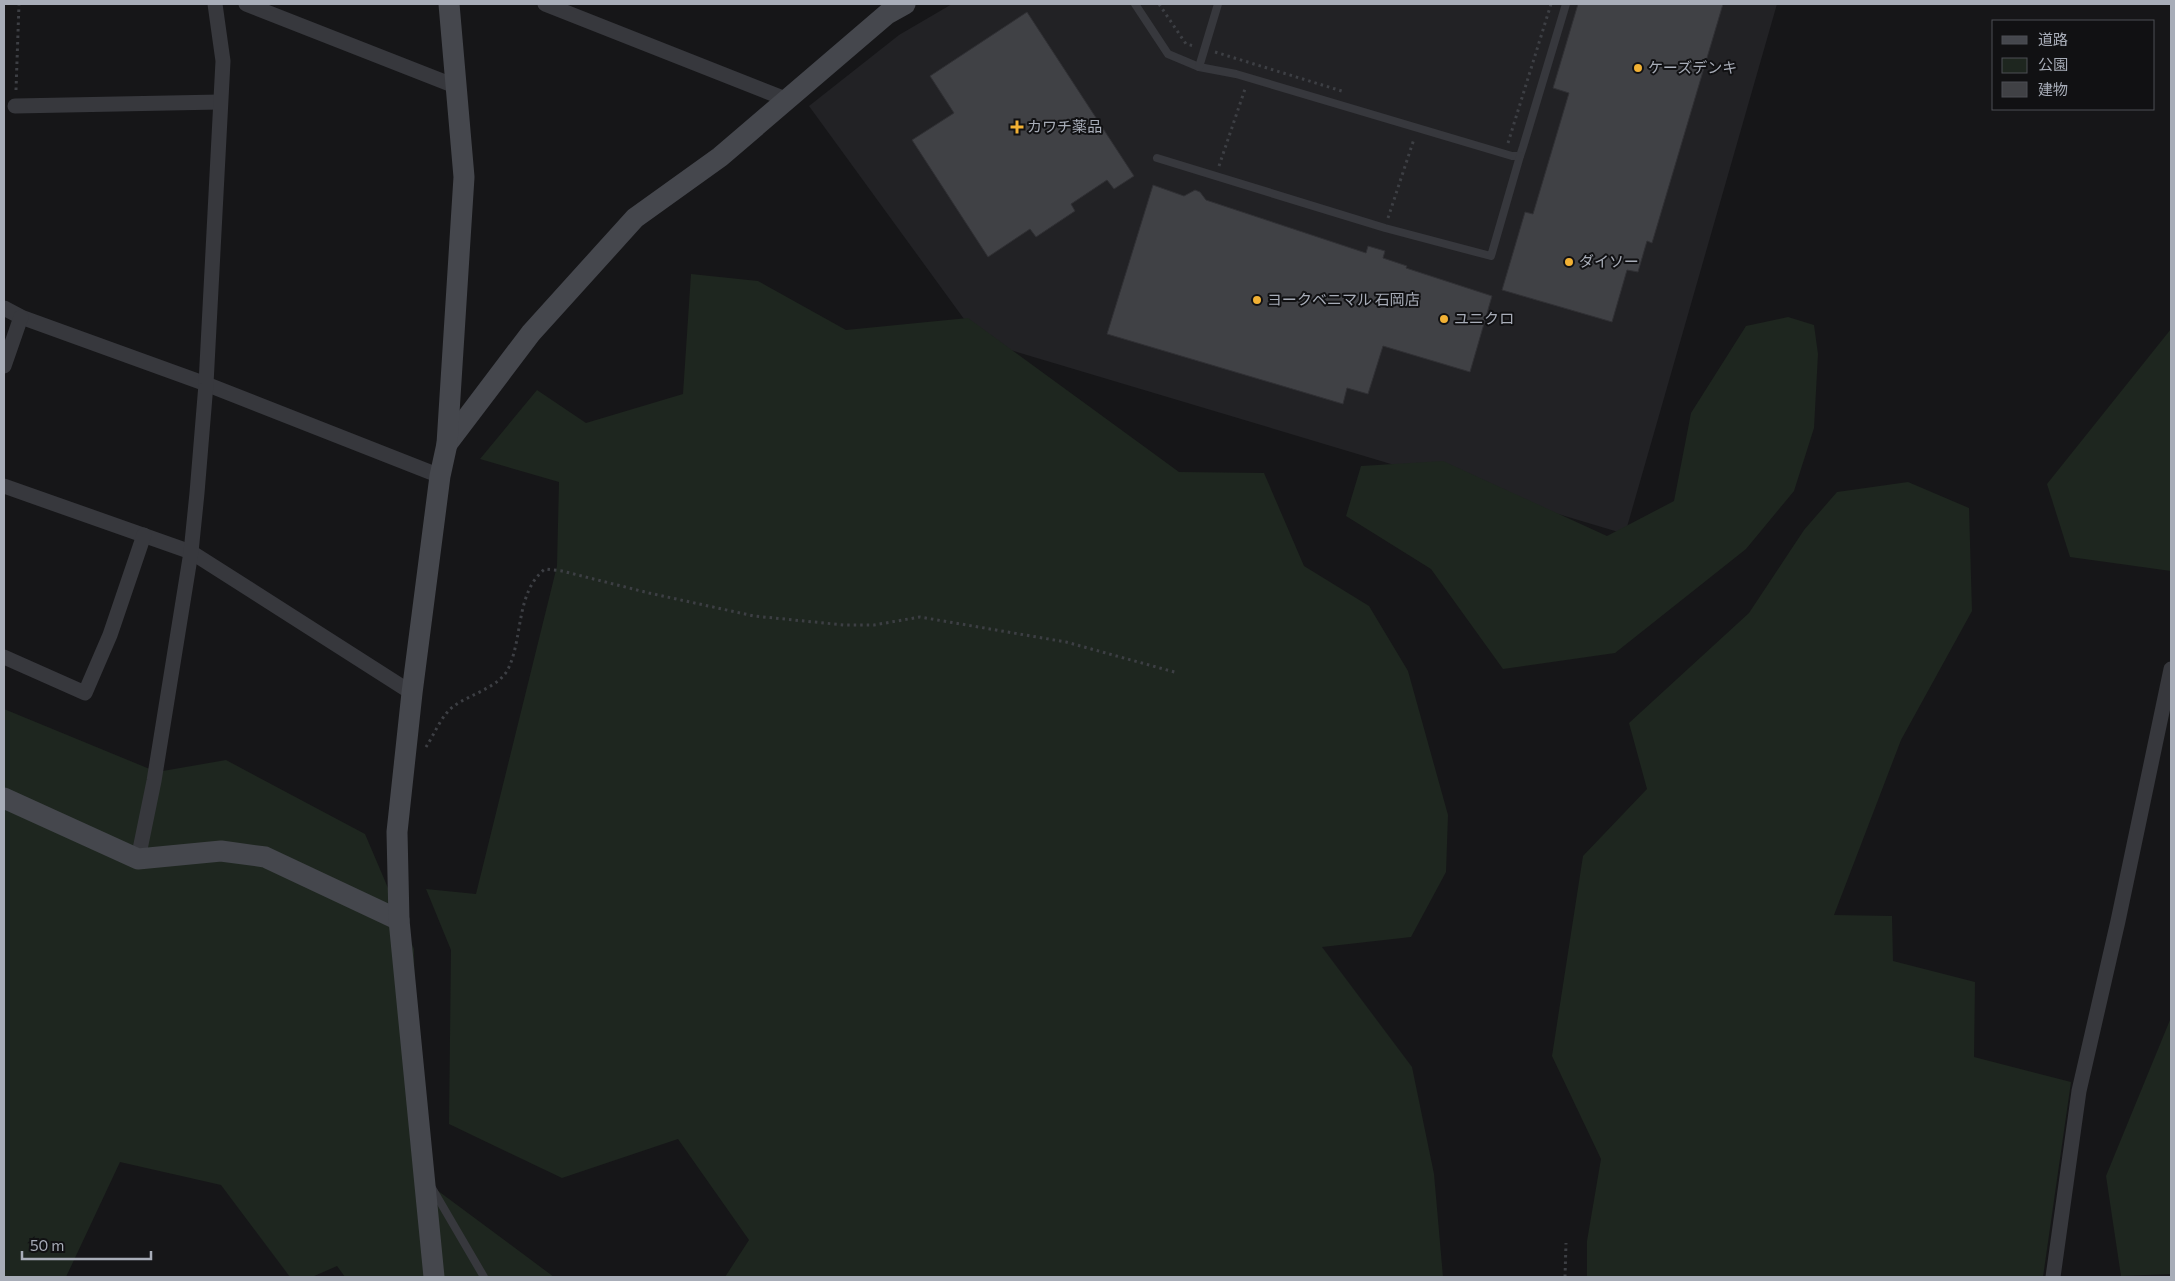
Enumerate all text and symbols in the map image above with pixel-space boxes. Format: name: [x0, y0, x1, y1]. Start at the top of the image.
legend: [1992, 20, 2155, 110]
text: 道路: [2038, 30, 2068, 48]
text: 公園: [2038, 55, 2068, 73]
place label: ケーズデンキ: [1648, 58, 1737, 76]
marker: ケーズデンキ: [1632, 62, 1644, 74]
text: 建物: [2038, 80, 2068, 98]
place label: カワチ薬品: [1027, 117, 1102, 135]
marker: カワチ薬品: [1011, 121, 1023, 133]
place label: ダイソー: [1579, 252, 1639, 270]
marker: ダイソー: [1563, 256, 1575, 268]
place label: ヨークベニマル 石岡店: [1267, 290, 1420, 308]
marker: ヨークベニマル 石岡店: [1251, 294, 1263, 306]
place label: ユニクロ: [1454, 309, 1514, 327]
marker: ユニクロ: [1438, 313, 1450, 325]
scale bar: [22, 1228, 151, 1260]
text: 50 m: [30, 1236, 64, 1254]

